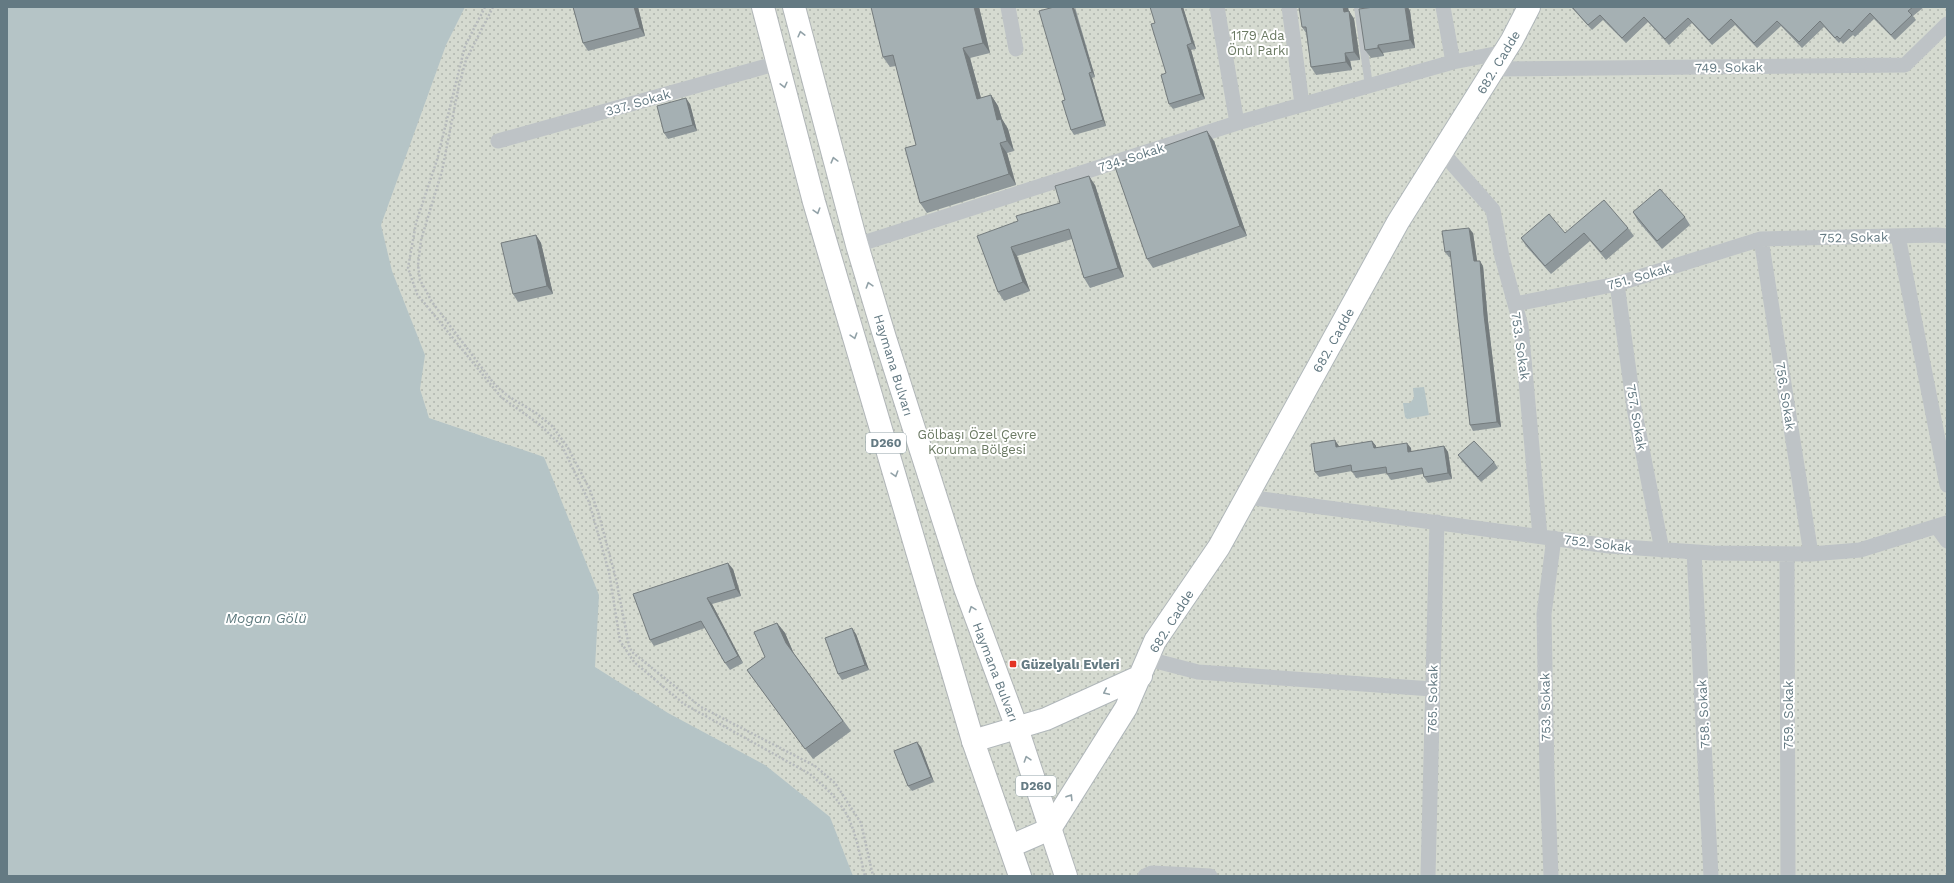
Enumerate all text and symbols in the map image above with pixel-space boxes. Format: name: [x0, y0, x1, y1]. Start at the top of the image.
park label: 1179 Ada Önü Parkı: [1227, 28, 1289, 58]
street label: 682. Cadde: [1474, 28, 1523, 97]
one-way arrow: [797, 31, 805, 37]
street label: 749. Sokak: [1695, 59, 1764, 76]
one-way arrow: [779, 82, 788, 89]
street label: 337. Sokak: [604, 86, 673, 119]
street label: 734. Sokak: [1096, 140, 1167, 175]
one-way arrow: [830, 156, 839, 163]
one-way arrow: [812, 207, 821, 214]
street label: 752. Sokak: [1820, 229, 1889, 246]
street label: 751. Sokak: [1605, 260, 1673, 293]
one-way arrow: [865, 281, 874, 288]
street label: 682. Cadde: [1310, 305, 1357, 375]
street label: 753. Sokak: [1508, 311, 1533, 382]
street label: Haymana Bulvarı: [871, 313, 916, 418]
one-way arrow: [849, 332, 858, 339]
street label: 756. Sokak: [1773, 361, 1798, 432]
street label: 757. Sokak: [1623, 383, 1650, 452]
park label: Gölbaşı Özel Çevre Koruma Bölgesi: [918, 427, 1036, 457]
road number: D260: [866, 433, 906, 453]
one-way arrow: [890, 470, 899, 477]
street label: 752. Sokak: [1563, 532, 1633, 555]
street label: 682. Cadde: [1146, 587, 1197, 656]
one-way arrow: [968, 605, 977, 612]
water label: Mogan Gölü: [225, 610, 307, 626]
street label: Haymana Bulvarı: [970, 620, 1021, 724]
place label: Güzelyalı Evleri: [1021, 657, 1120, 672]
marker: Güzelyalı Evleri: [1008, 659, 1018, 669]
street label: 765. Sokak: [1424, 664, 1441, 733]
street label: 753. Sokak: [1537, 672, 1554, 741]
street label: 758. Sokak: [1694, 679, 1713, 749]
street label: 759. Sokak: [1781, 680, 1796, 749]
one-way arrow: [1103, 687, 1110, 695]
one-way arrow: [1023, 755, 1032, 762]
road number: D260: [1016, 776, 1056, 796]
one-way arrow: [1066, 794, 1073, 801]

